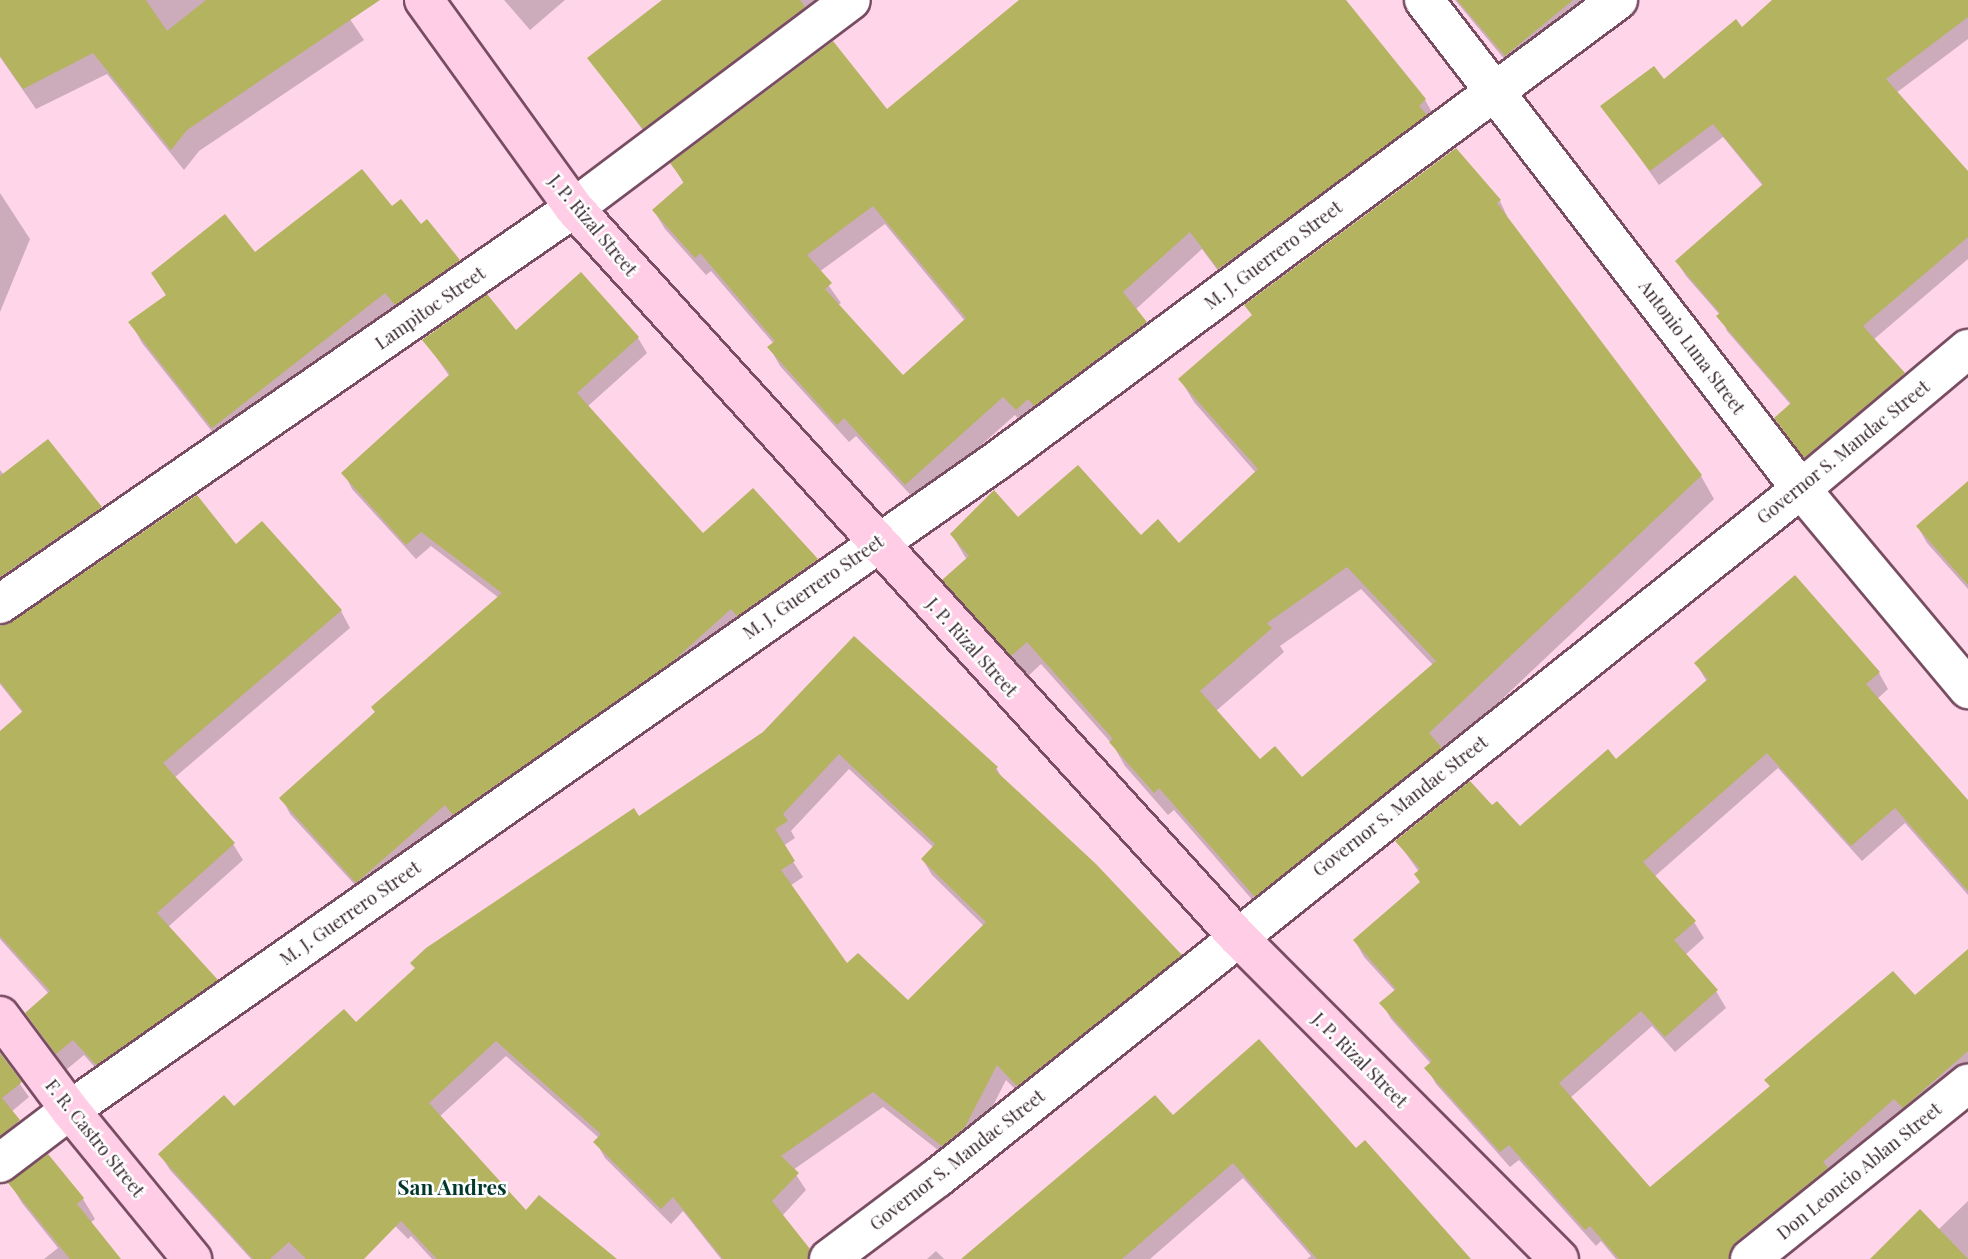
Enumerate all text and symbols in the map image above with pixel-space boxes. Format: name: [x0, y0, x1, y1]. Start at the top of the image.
street label: J. P. Rizal Street: [544, 170, 642, 280]
street label: M. J. Guerrero Street: [1200, 196, 1346, 314]
street label: Lampitoc Street: [371, 262, 489, 354]
street label: Antonio Luna Street: [1635, 276, 1749, 418]
street label: Governor S. Mandac Street: [1752, 376, 1934, 528]
street label: M. J. Guerrero Street: [739, 530, 887, 644]
street label: J. P. Rizal Street: [922, 593, 1022, 701]
street label: Governor S. Mandac Street: [1308, 731, 1492, 881]
street label: M. J. Guerrero Street: [276, 856, 424, 970]
street label: J. P. Rizal Street: [1308, 1008, 1412, 1112]
street label: F. R. Castro Street: [41, 1075, 149, 1201]
street label: Governor S. Mandac Street: [865, 1085, 1049, 1235]
street label: Don Leoncio Ablan Street: [1772, 1098, 1946, 1244]
district label: San Andres: [397, 1173, 507, 1199]

